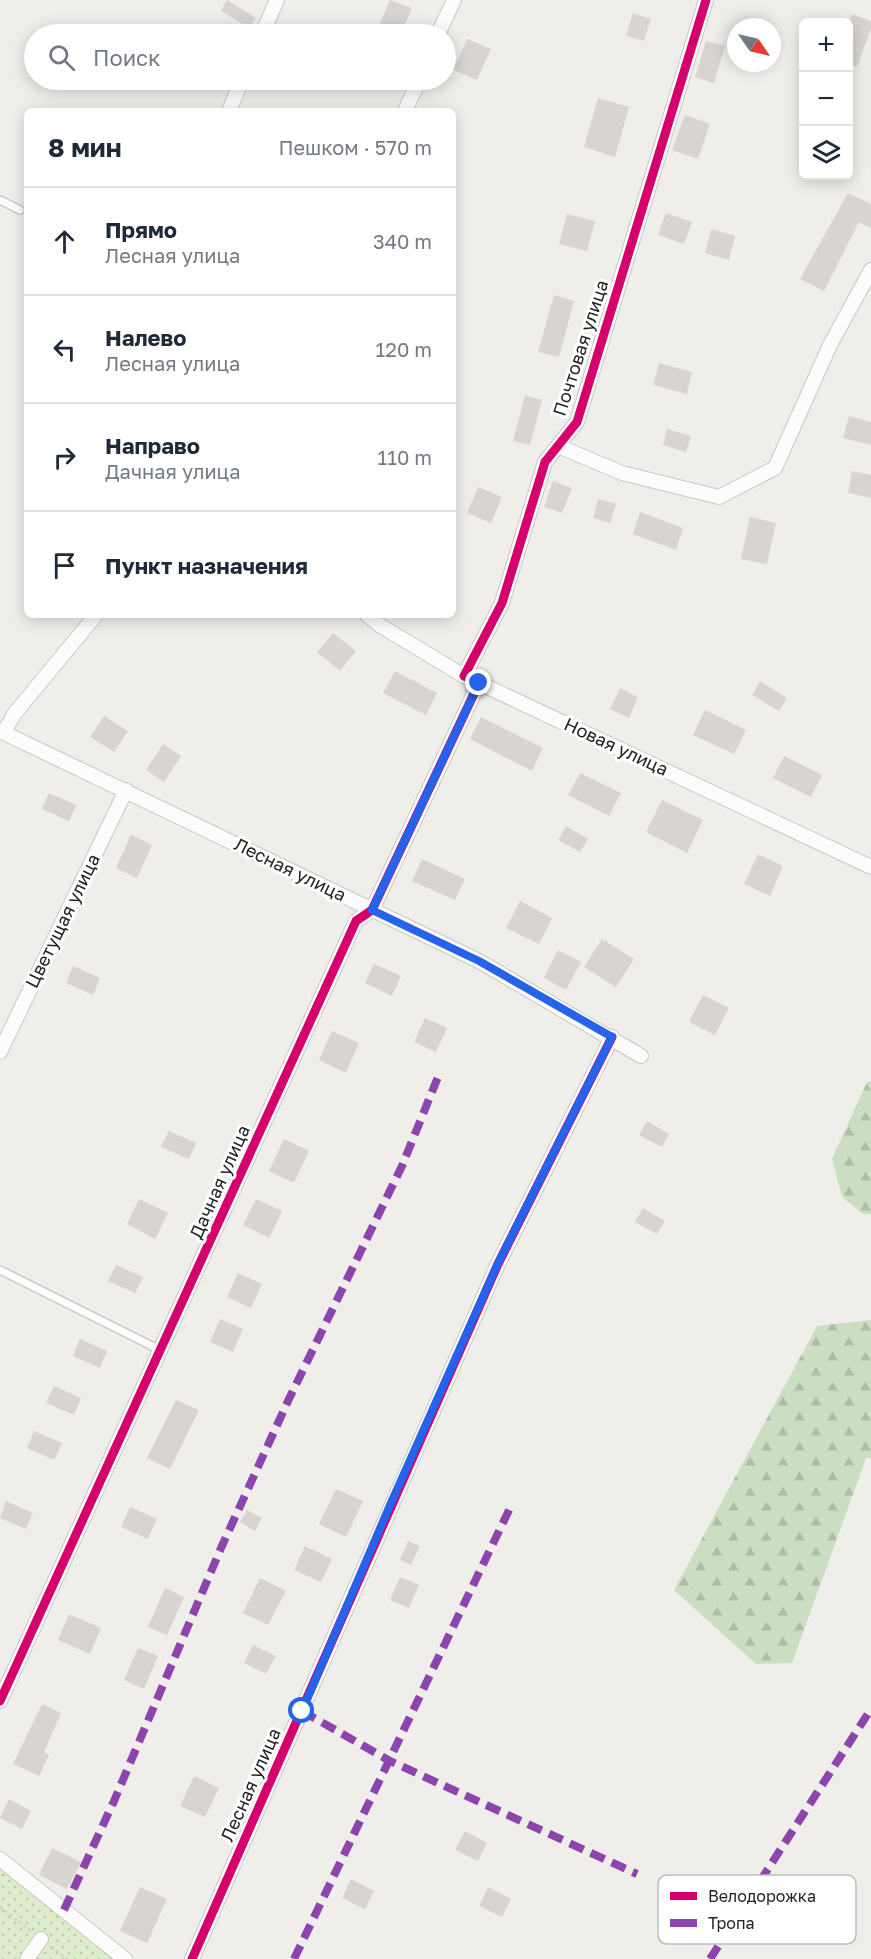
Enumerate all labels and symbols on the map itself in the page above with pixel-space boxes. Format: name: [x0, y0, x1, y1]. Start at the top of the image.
north arrow: [727, 18, 781, 72]
street label: Почтовая улица: [548, 277, 612, 418]
route end: [465, 669, 491, 695]
street label: Новая улица: [561, 712, 672, 780]
street label: Лесная улица: [231, 833, 350, 906]
street label: Цветущая улица: [20, 850, 104, 991]
street label: Дачная улица: [184, 1121, 254, 1242]
route start: [288, 1697, 314, 1723]
street label: Лесная улица: [215, 1724, 285, 1845]
legend: [658, 1875, 856, 1944]
text: Велодорожка: [708, 1886, 816, 1906]
text: Тропа: [708, 1913, 755, 1933]

